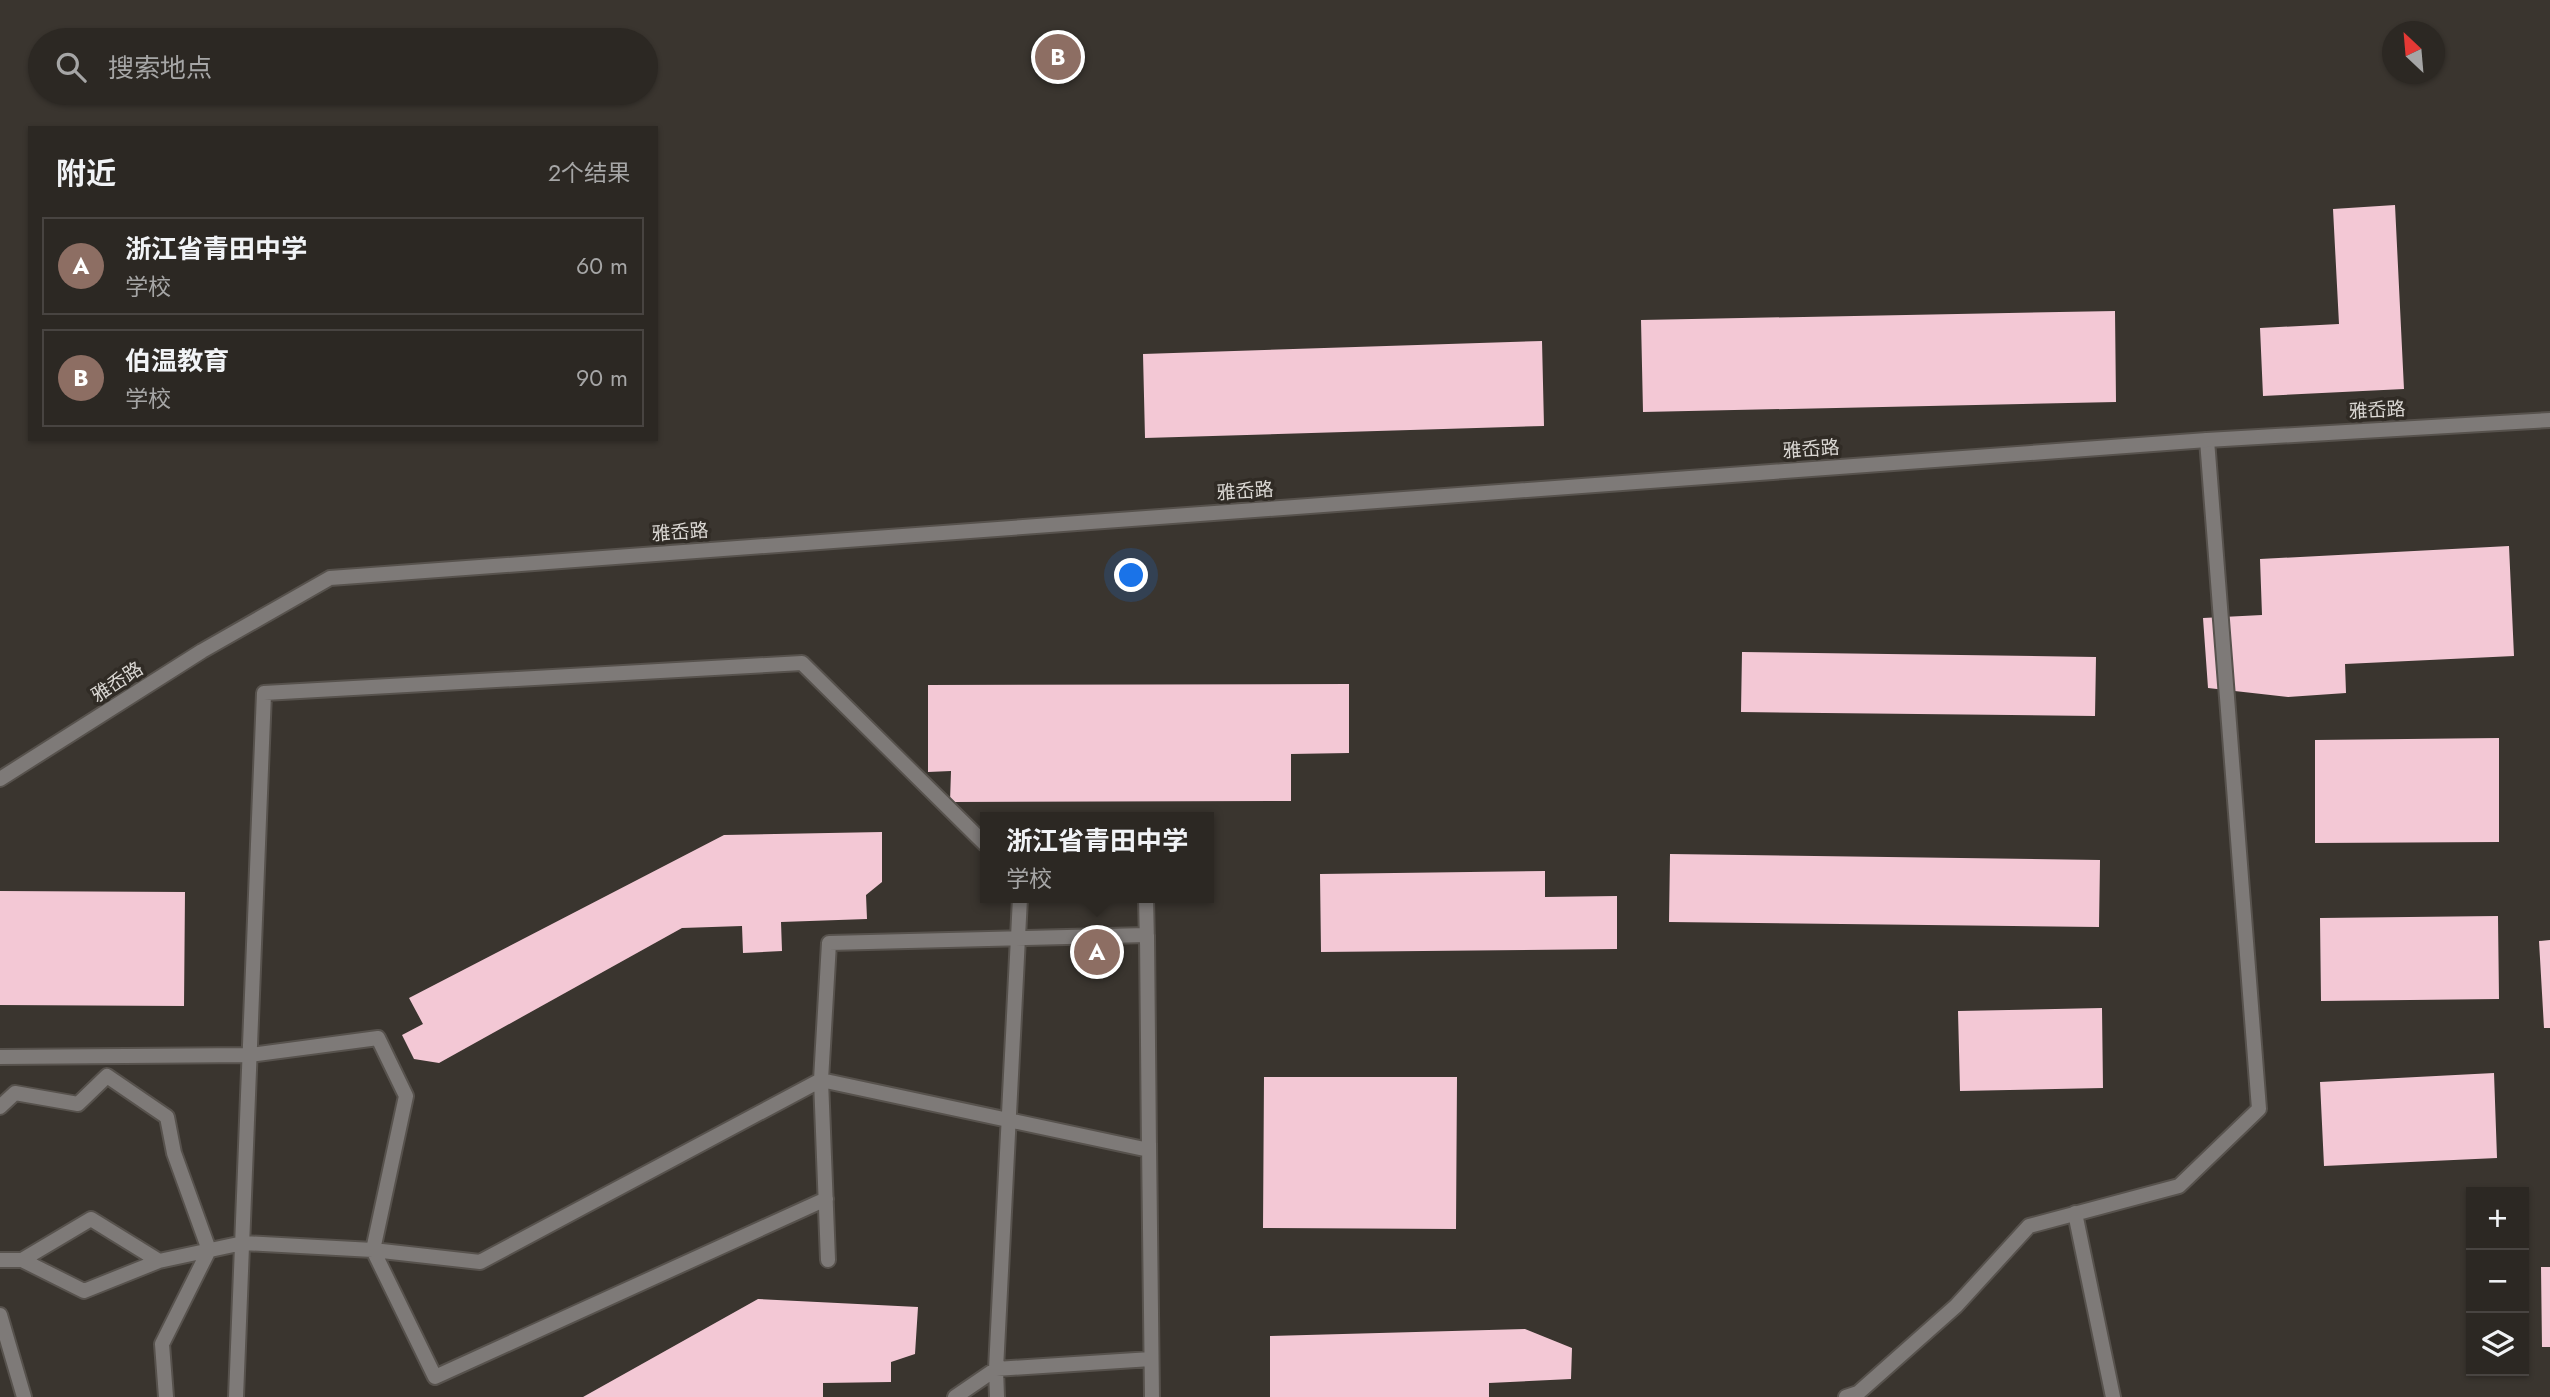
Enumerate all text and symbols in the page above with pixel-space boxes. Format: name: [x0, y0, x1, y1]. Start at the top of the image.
north arrow: [2382, 21, 2445, 84]
search box: [28, 28, 658, 105]
pin: B: [1035, 31, 1081, 83]
icon: search: [52, 48, 90, 86]
text: 搜索地点: [108, 49, 212, 87]
text: 附近: [56, 152, 116, 195]
text: 2个结果: [548, 156, 630, 190]
text: 浙江省青田中学: [125, 230, 307, 268]
text: A: [73, 249, 89, 283]
text: 60 m: [576, 249, 628, 283]
text: 学校: [125, 270, 171, 304]
text: 伯温教育: [125, 342, 229, 380]
text: B: [73, 361, 89, 395]
text: 90 m: [576, 361, 628, 395]
text: 学校: [125, 382, 171, 416]
street label: 雅岙路: [2348, 395, 2406, 425]
street label: 雅岙路: [1782, 434, 1840, 464]
street label: 雅岙路: [1216, 476, 1274, 506]
street label: 雅岙路: [651, 517, 709, 547]
your location: [1114, 558, 1148, 592]
street label: 雅岙路: [86, 655, 148, 709]
popup: [980, 812, 1214, 903]
text: 浙江省青田中学: [1006, 822, 1188, 860]
text: 学校: [1006, 862, 1052, 896]
pin: A: [1074, 926, 1120, 978]
map controls: [2466, 1187, 2529, 1376]
button: +: [2466, 1187, 2529, 1250]
button: −: [2466, 1250, 2529, 1313]
button: layers: [2466, 1313, 2529, 1376]

